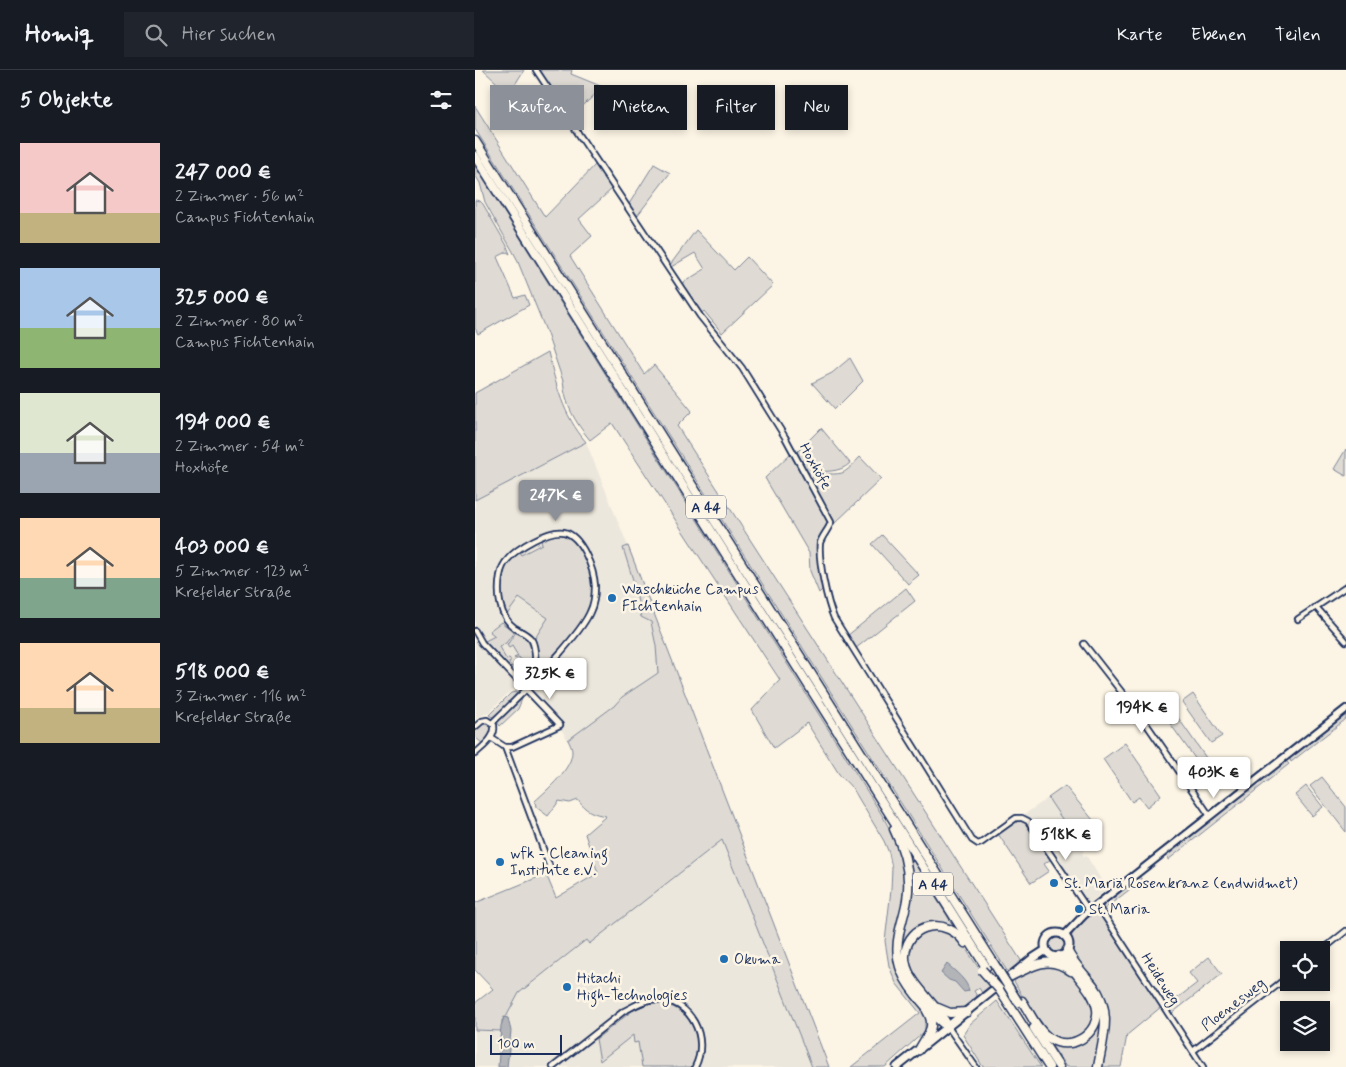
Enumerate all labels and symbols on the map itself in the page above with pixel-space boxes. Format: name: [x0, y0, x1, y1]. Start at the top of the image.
street label: Hoxhöfe: [794, 440, 836, 493]
pin: 247K €: [515, 480, 597, 522]
road number: A 44: [686, 496, 726, 518]
place label: Waschküche Campus FIchtenhain: [622, 580, 759, 617]
marker: Waschküche Campus FIchtenhain: [606, 592, 618, 604]
pin: 325K €: [509, 658, 591, 700]
pin: 194K €: [1101, 692, 1183, 734]
pin: 403K €: [1173, 756, 1255, 799]
pin: 518K €: [1025, 818, 1107, 861]
place label: wfk - Cleaning Institute e.V.: [510, 844, 608, 881]
marker: wfk - Cleaning Institute e.V.: [494, 856, 506, 868]
road number: A 44: [913, 872, 953, 896]
place label: St. Mariä Rosenkranz (endwidmet): [1064, 874, 1298, 894]
marker: St. Mariä Rosenkranz (endwidmet): [1048, 877, 1060, 889]
place label: St. Maria: [1089, 900, 1151, 920]
marker: St. Maria: [1073, 903, 1085, 915]
street label: Heideweg: [1135, 949, 1185, 1010]
place label: Okuma: [734, 950, 781, 970]
marker: Okuma: [718, 953, 730, 965]
place label: Hitachi High-Technologies: [577, 969, 688, 1007]
street label: Ploenesweg: [1197, 973, 1270, 1037]
marker: Hitachi High-Technologies: [561, 981, 573, 993]
scale bar: [490, 1032, 563, 1055]

